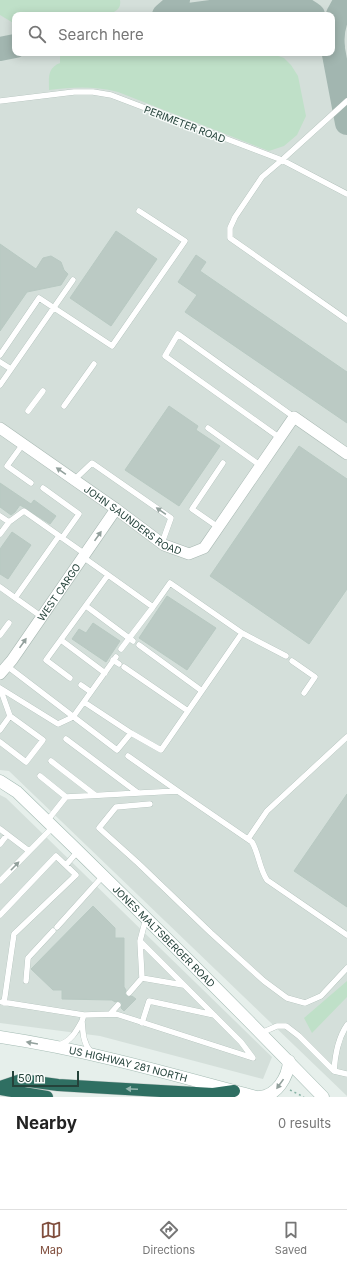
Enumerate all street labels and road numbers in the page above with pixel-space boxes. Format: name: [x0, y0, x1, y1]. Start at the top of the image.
street label: PERIMETER ROAD: [143, 103, 227, 145]
street label: JOHN SAUNDERS ROAD: [82, 483, 184, 557]
street label: WEST CARGO: [35, 561, 83, 623]
street label: JONES MALTSBERGER ROAD: [110, 883, 218, 990]
street label: US HIGHWAY 281 NORTH: [68, 1044, 189, 1084]

